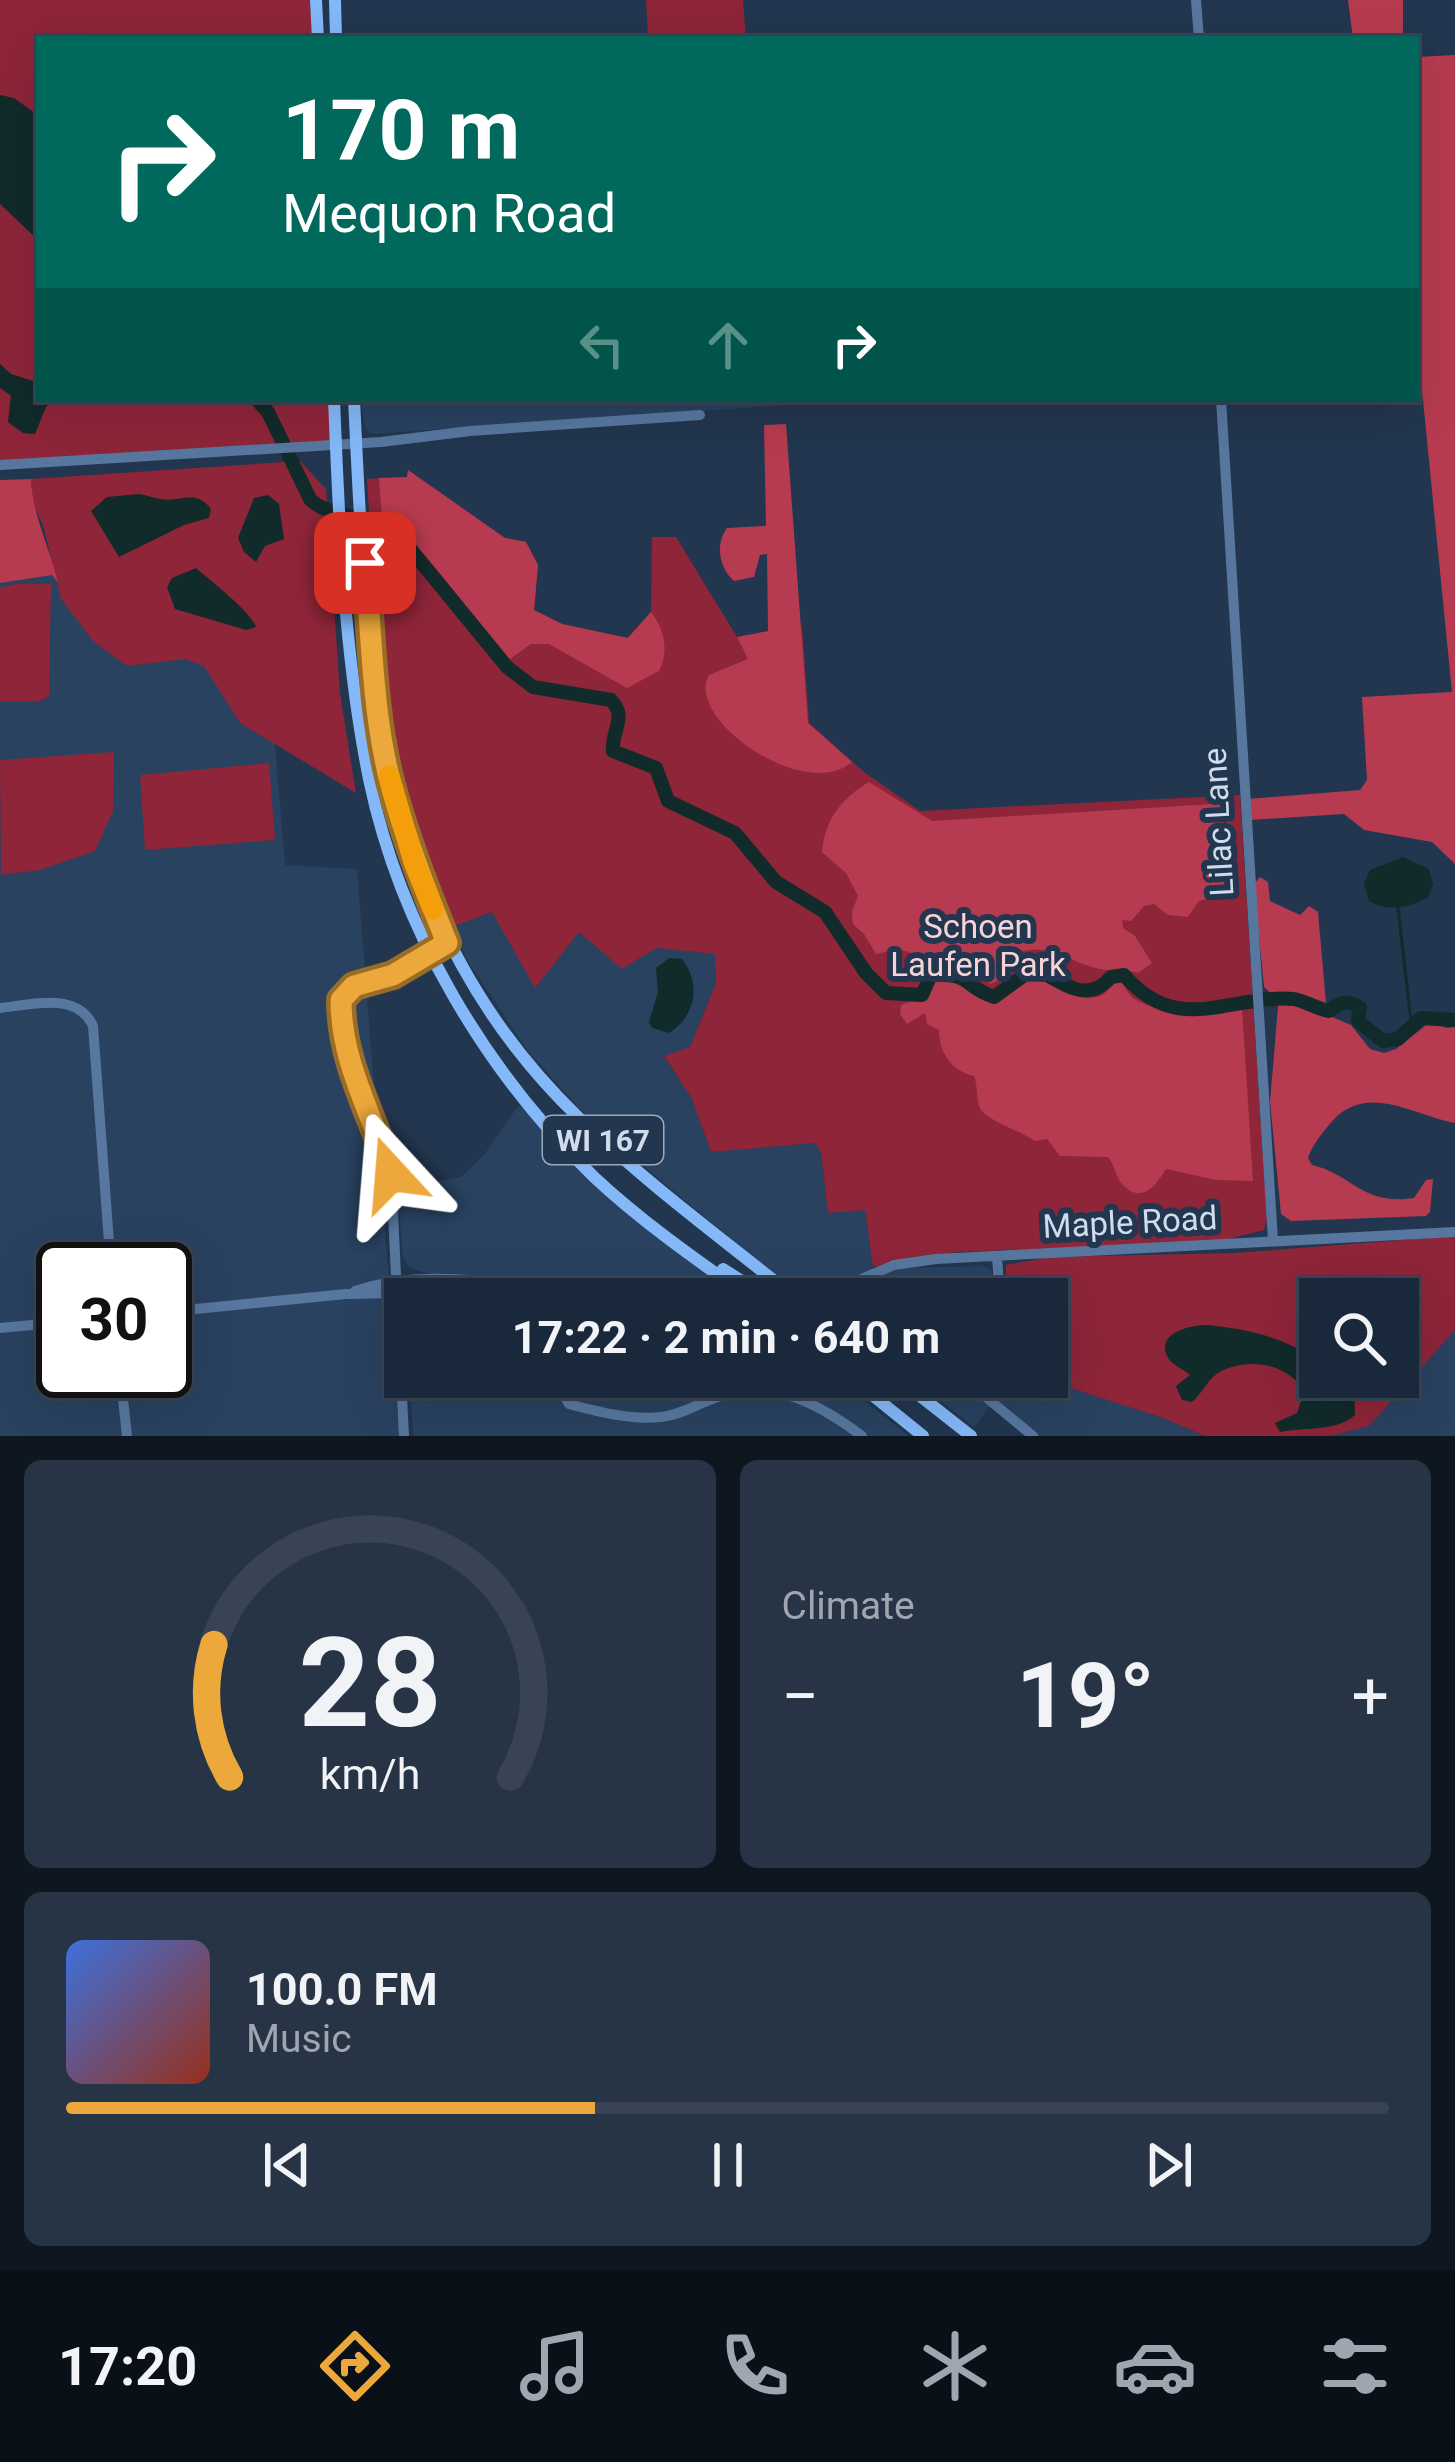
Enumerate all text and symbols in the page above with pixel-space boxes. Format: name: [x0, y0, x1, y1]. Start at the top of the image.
text: 170 m: [282, 81, 520, 180]
icon: right: [84, 84, 240, 240]
text: Mequon Road: [282, 182, 616, 245]
icon: left: [569, 312, 635, 378]
icon: ahead: [695, 312, 761, 378]
icon: right: [821, 312, 887, 378]
pin: [314, 512, 416, 614]
icon: arrive: [332, 530, 398, 596]
street label: Lilac Lane: [1195, 747, 1241, 897]
park label: Schoen Laufen Park: [890, 907, 1066, 984]
position arrow: [328, 1111, 454, 1237]
road number: WI 167: [543, 1116, 663, 1164]
street label: Maple Road: [1042, 1198, 1218, 1246]
speed limit sign: 30: [36, 1242, 192, 1398]
map controls: [1299, 1278, 1419, 1398]
button: search: [1299, 1278, 1419, 1398]
text: 17:22 · 2 min · 640 m: [512, 1311, 940, 1364]
text: Climate: [782, 1583, 915, 1629]
text: 28: [298, 1610, 441, 1756]
text: 19°: [1016, 1644, 1155, 1749]
text: −: [782, 1658, 819, 1735]
text: +: [1352, 1658, 1389, 1735]
text: km/h: [319, 1749, 420, 1799]
text: 100.0 FM: [246, 1963, 438, 2016]
text: Music: [246, 2016, 352, 2062]
icon: previous: [254, 2132, 320, 2198]
icon: pause: [695, 2132, 761, 2198]
icon: next: [1136, 2132, 1202, 2198]
icon: directions: [313, 2324, 397, 2408]
icon: music: [513, 2324, 597, 2408]
icon: phone: [713, 2324, 797, 2408]
icon: climate: [913, 2324, 997, 2408]
icon: car: [1113, 2324, 1197, 2408]
icon: filters: [1313, 2324, 1397, 2408]
text: 17:20: [58, 2335, 197, 2398]

